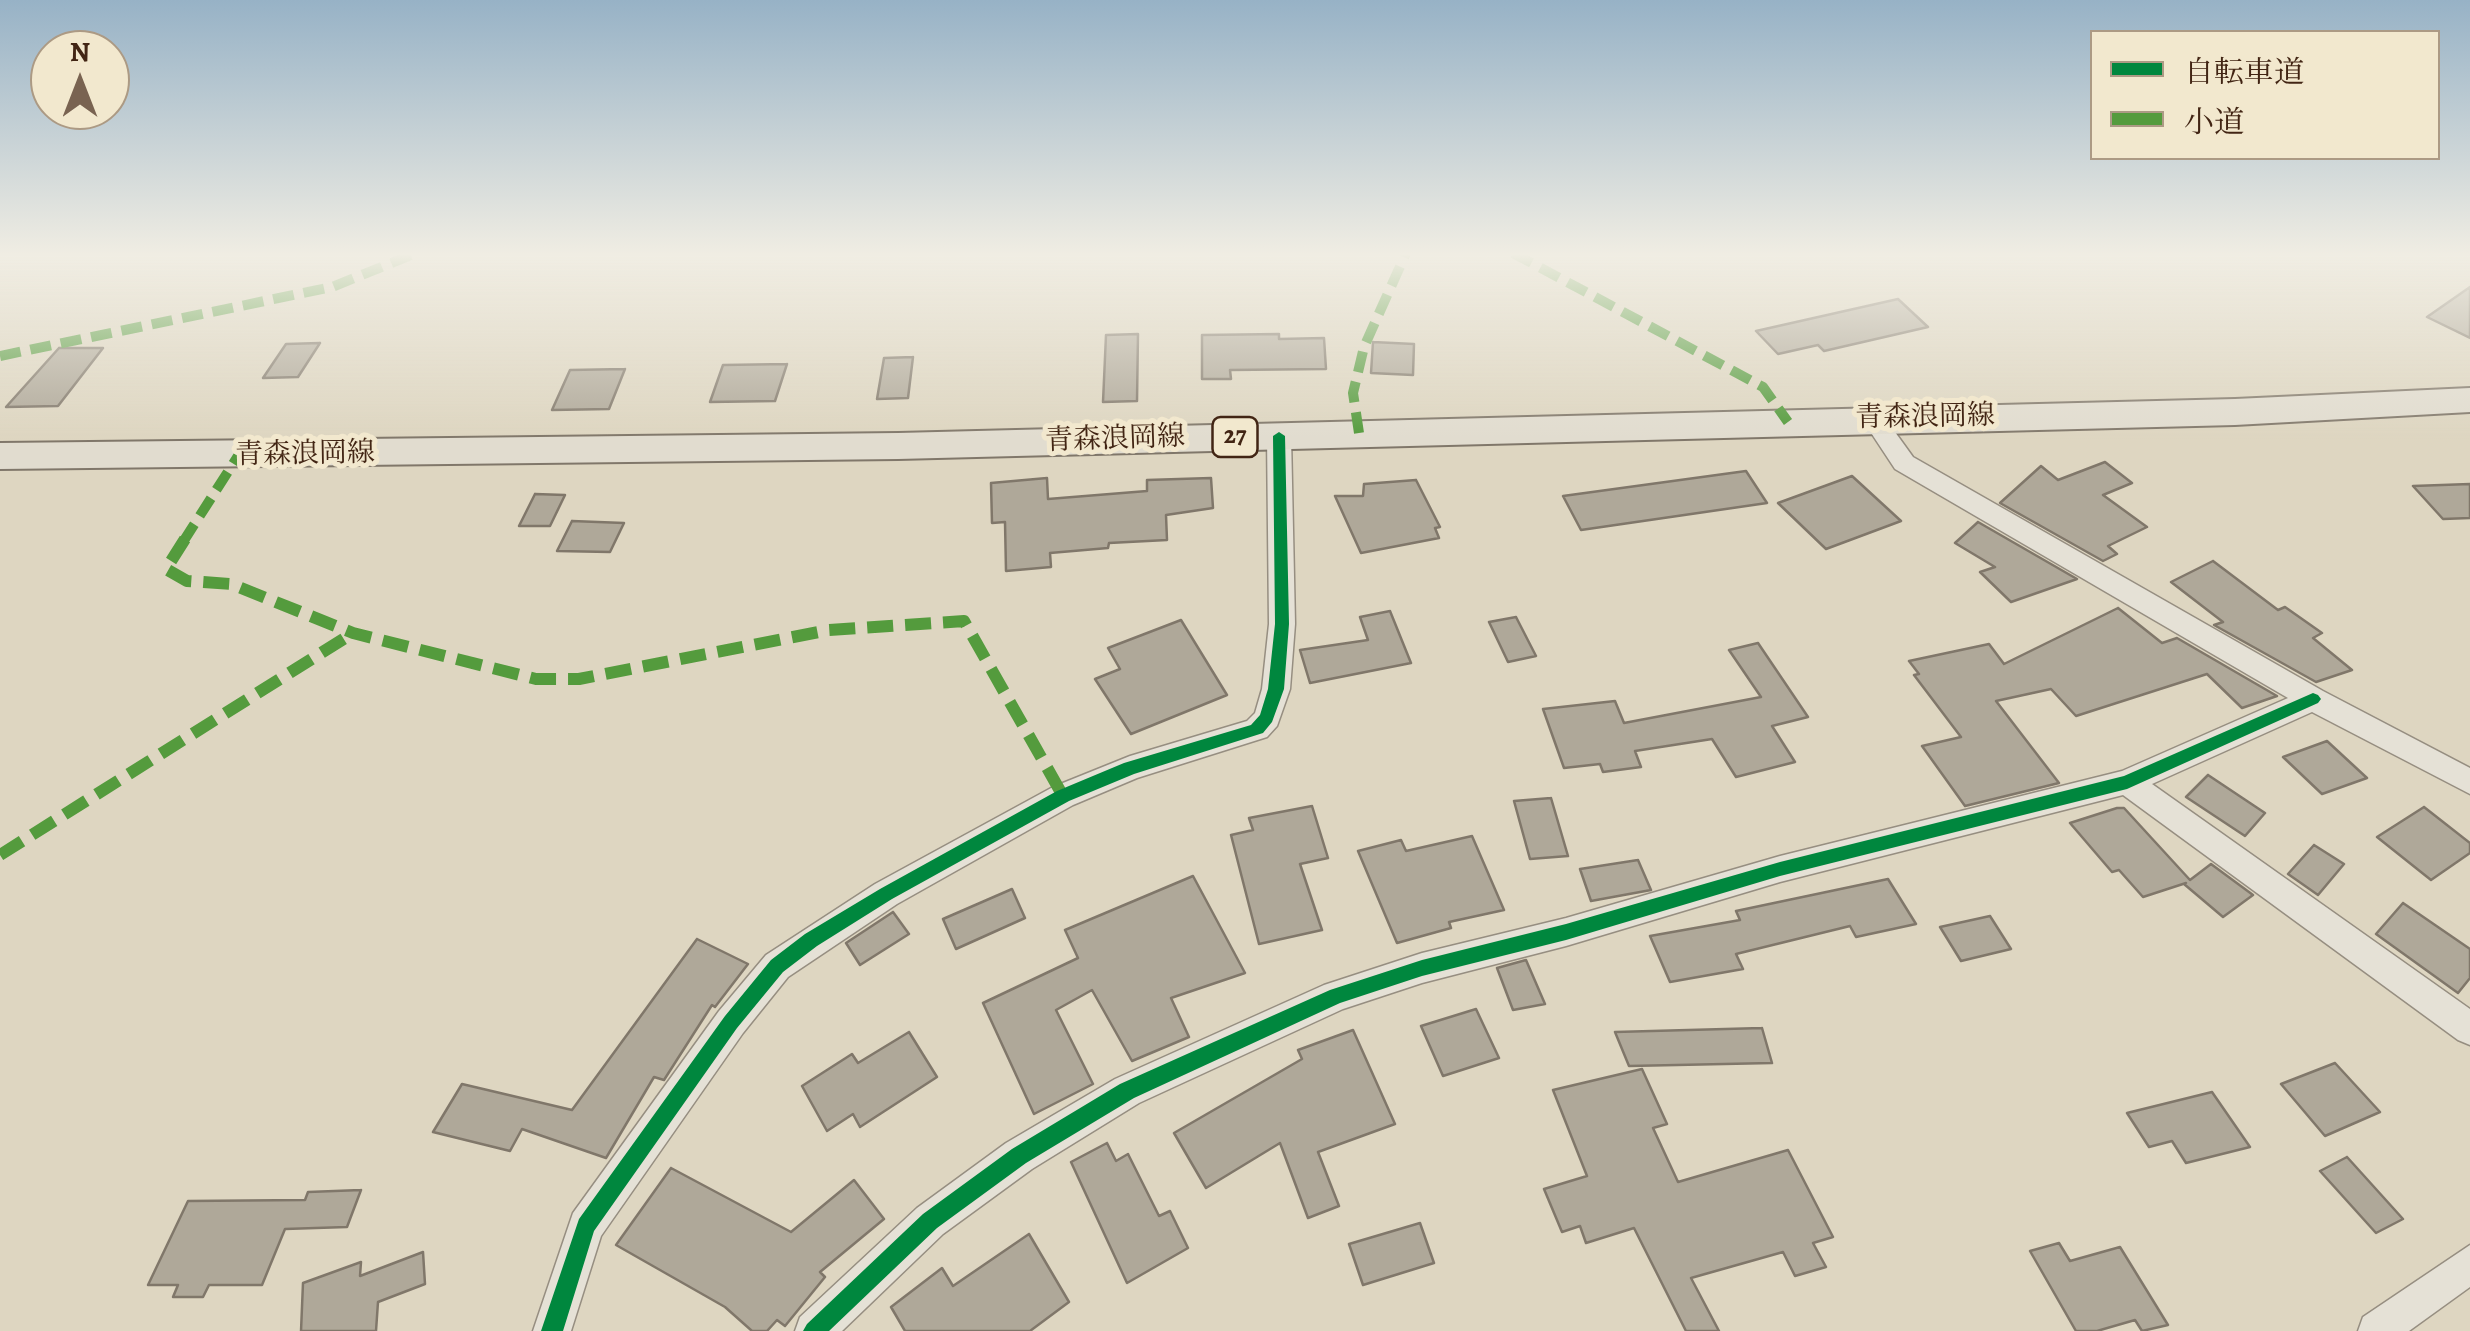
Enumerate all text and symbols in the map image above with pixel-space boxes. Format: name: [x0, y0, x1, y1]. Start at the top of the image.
north arrow: [30, 30, 130, 130]
legend: [2090, 30, 2440, 160]
text: N: [70, 33, 90, 71]
text: 自転車道: [2184, 52, 2304, 92]
text: 小道: [2184, 102, 2244, 142]
street label: 青森浪岡線: [1855, 400, 1995, 436]
road number: 27: [1212, 417, 1258, 457]
street label: 青森浪岡線: [1044, 421, 1186, 459]
street label: 青森浪岡線: [235, 437, 375, 473]

